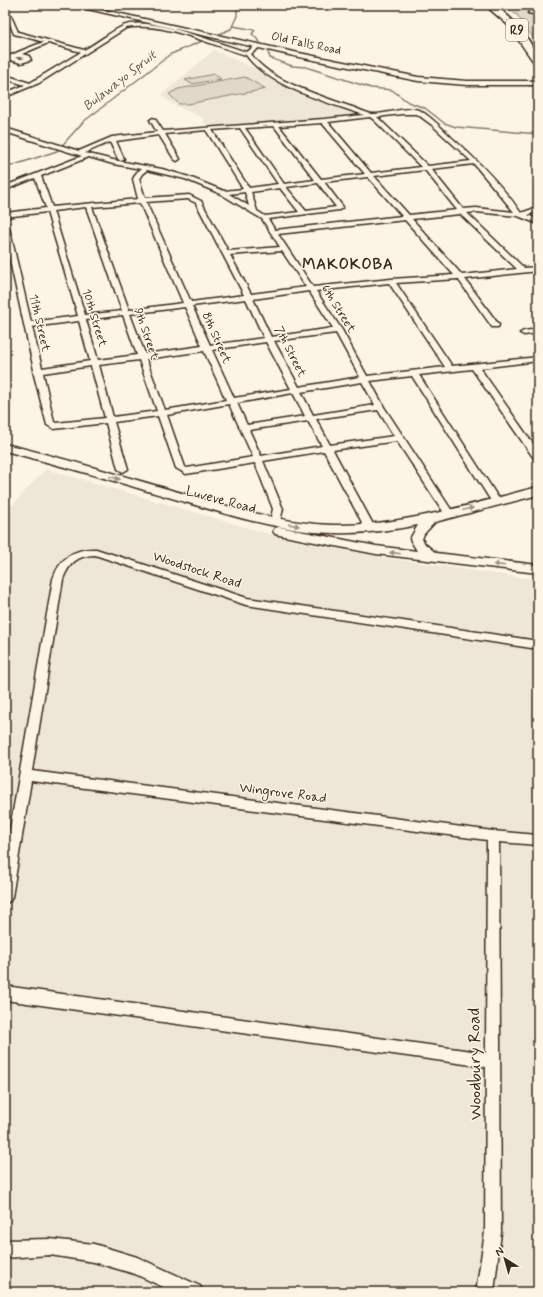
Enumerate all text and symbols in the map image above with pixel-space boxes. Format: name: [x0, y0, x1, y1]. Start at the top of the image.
road number: R9: [506, 19, 528, 41]
street label: Old Falls Road: [270, 29, 342, 59]
water label: Bulawayo Spruit: [80, 46, 161, 115]
district label: MAKOKOBA: [302, 255, 394, 275]
street label: 6th Street: [317, 282, 359, 336]
street label: 10th Street: [78, 287, 110, 349]
street label: 11th Street: [25, 293, 53, 353]
street label: 9th Street: [130, 306, 162, 362]
street label: 8th Street: [198, 310, 234, 366]
street label: 7th Street: [270, 324, 310, 380]
one-way arrow: [108, 475, 121, 481]
street label: Luveve Road: [184, 482, 258, 518]
one-way arrow: [462, 506, 475, 512]
one-way arrow: [288, 522, 300, 528]
street label: Woodstock Road: [150, 547, 244, 593]
one-way arrow: [389, 549, 401, 556]
one-way arrow: [493, 562, 505, 568]
street label: Wingrove Road: [238, 779, 328, 808]
street label: Woodbury Road: [463, 1008, 487, 1120]
north arrow: [485, 1239, 525, 1279]
text: N: [492, 1244, 507, 1260]

